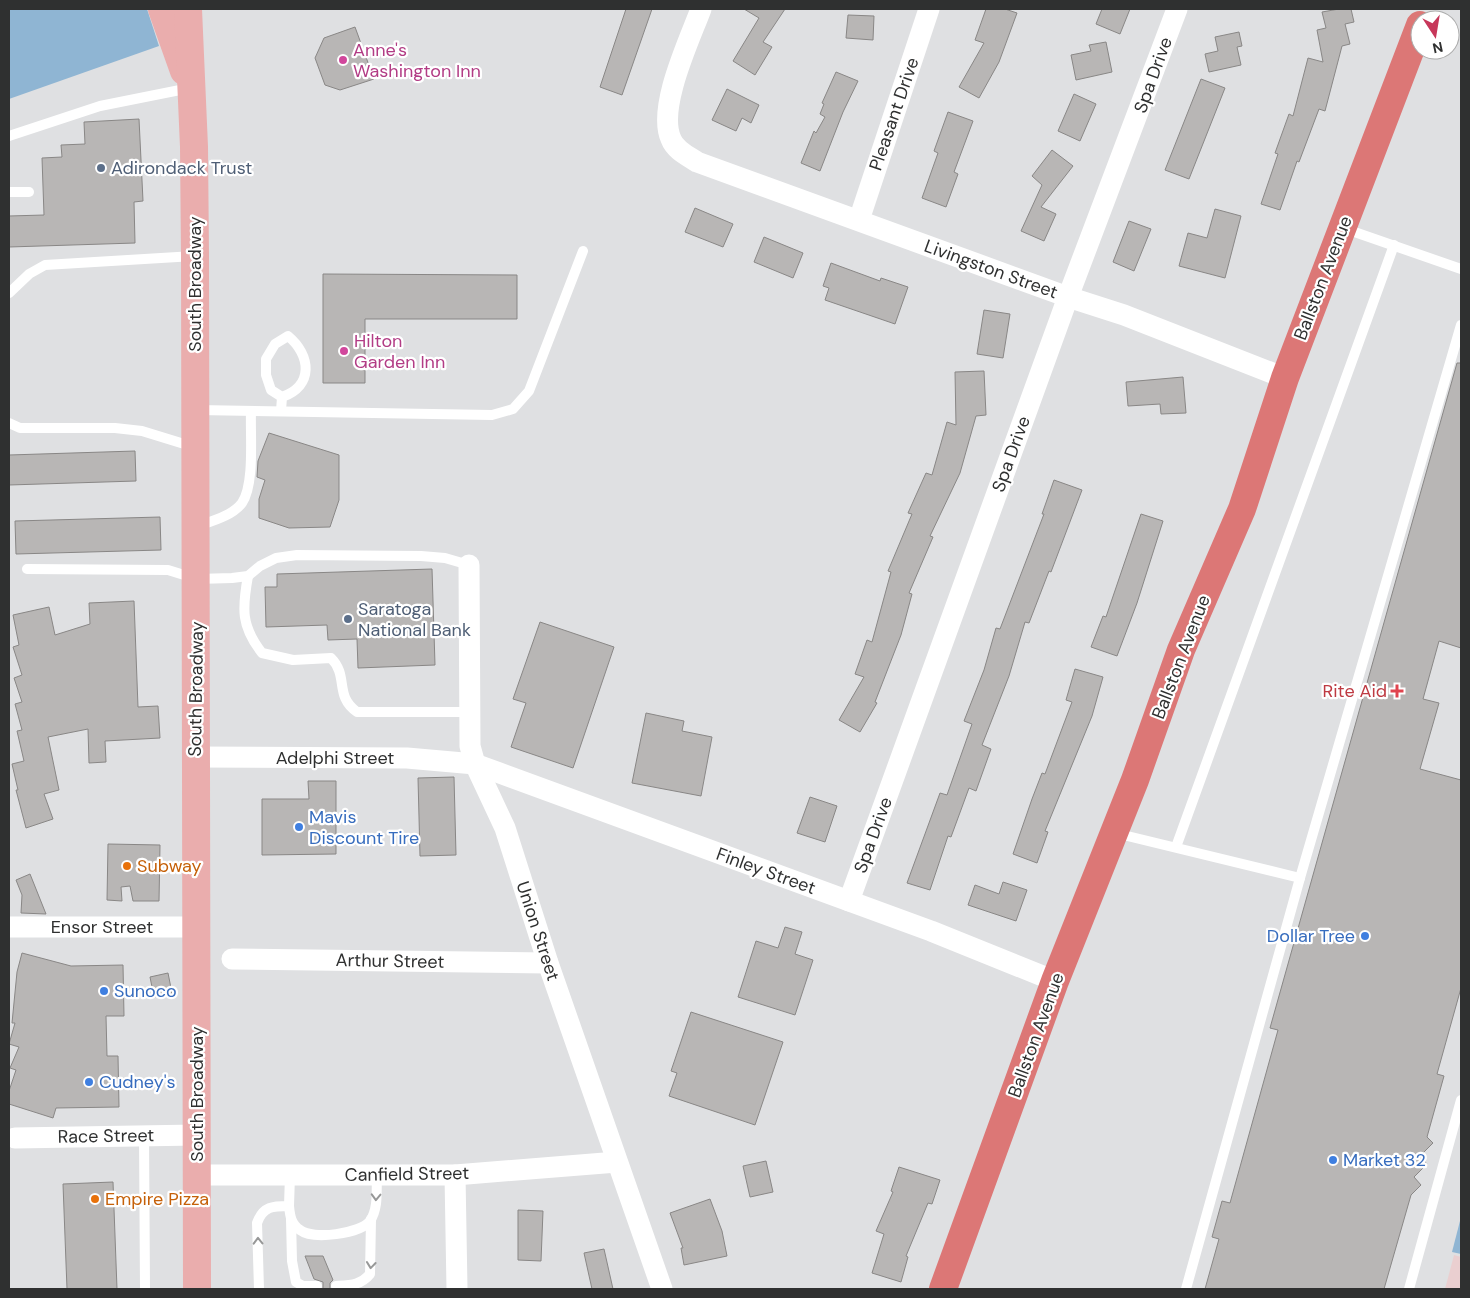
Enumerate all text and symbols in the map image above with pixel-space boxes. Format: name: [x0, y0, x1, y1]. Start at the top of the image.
north arrow: [1410, 10, 1460, 60]
street label: Spa Drive: [1128, 34, 1178, 116]
place label: Anne's Washington Inn: [353, 38, 481, 83]
text: N: [1431, 38, 1445, 58]
marker: Anne's Washington Inn: [337, 54, 349, 66]
street label: Pleasant Drive: [863, 54, 925, 174]
place label: Adirondack Trust: [111, 156, 252, 180]
marker: Adirondack Trust: [95, 162, 107, 174]
street label: Ballston Avenue: [1288, 213, 1358, 343]
street label: South Broadway: [183, 216, 207, 352]
street label: Livingston Street: [921, 234, 1061, 304]
place label: Hilton Garden Inn: [354, 329, 445, 374]
marker: Hilton Garden Inn: [338, 345, 350, 357]
street label: Spa Drive: [986, 413, 1036, 495]
street label: Ballston Avenue: [1146, 592, 1216, 722]
place label: Saratoga National Bank: [358, 597, 471, 642]
marker: Saratoga National Bank: [342, 613, 354, 625]
street label: South Broadway: [183, 621, 209, 757]
place label: Rite Aid: [1323, 679, 1387, 703]
marker: Rite Aid: [1391, 685, 1403, 697]
street label: Adelphi Street: [276, 746, 394, 770]
street label: Spa Drive: [848, 794, 898, 876]
place label: Mavis Discount Tire: [309, 805, 419, 850]
marker: Mavis Discount Tire: [293, 821, 305, 833]
street label: Finley Street: [713, 842, 819, 900]
place label: Subway: [137, 854, 202, 878]
marker: Subway: [121, 860, 133, 872]
street label: Union Street: [511, 878, 565, 984]
street label: Ensor Street: [51, 915, 153, 939]
place label: Dollar Tree: [1267, 924, 1355, 948]
marker: Dollar Tree: [1359, 930, 1371, 942]
street label: Arthur Street: [335, 948, 445, 974]
street label: Ballston Avenue: [1002, 969, 1070, 1101]
place label: Sunoco: [114, 979, 177, 1003]
marker: Sunoco: [98, 985, 110, 997]
street label: South Broadway: [185, 1026, 209, 1162]
place label: Cudney's: [99, 1070, 176, 1094]
marker: Cudney's: [83, 1076, 95, 1088]
street label: Race Street: [58, 1123, 154, 1149]
place label: Market 32: [1343, 1148, 1426, 1172]
marker: Market 32: [1327, 1154, 1339, 1166]
street label: Canfield Street: [345, 1161, 469, 1187]
place label: Empire Pizza: [105, 1187, 209, 1211]
marker: Empire Pizza: [89, 1193, 101, 1205]
one-way arrow: [370, 1193, 381, 1201]
one-way arrow: [252, 1236, 263, 1244]
one-way arrow: [366, 1262, 377, 1270]

